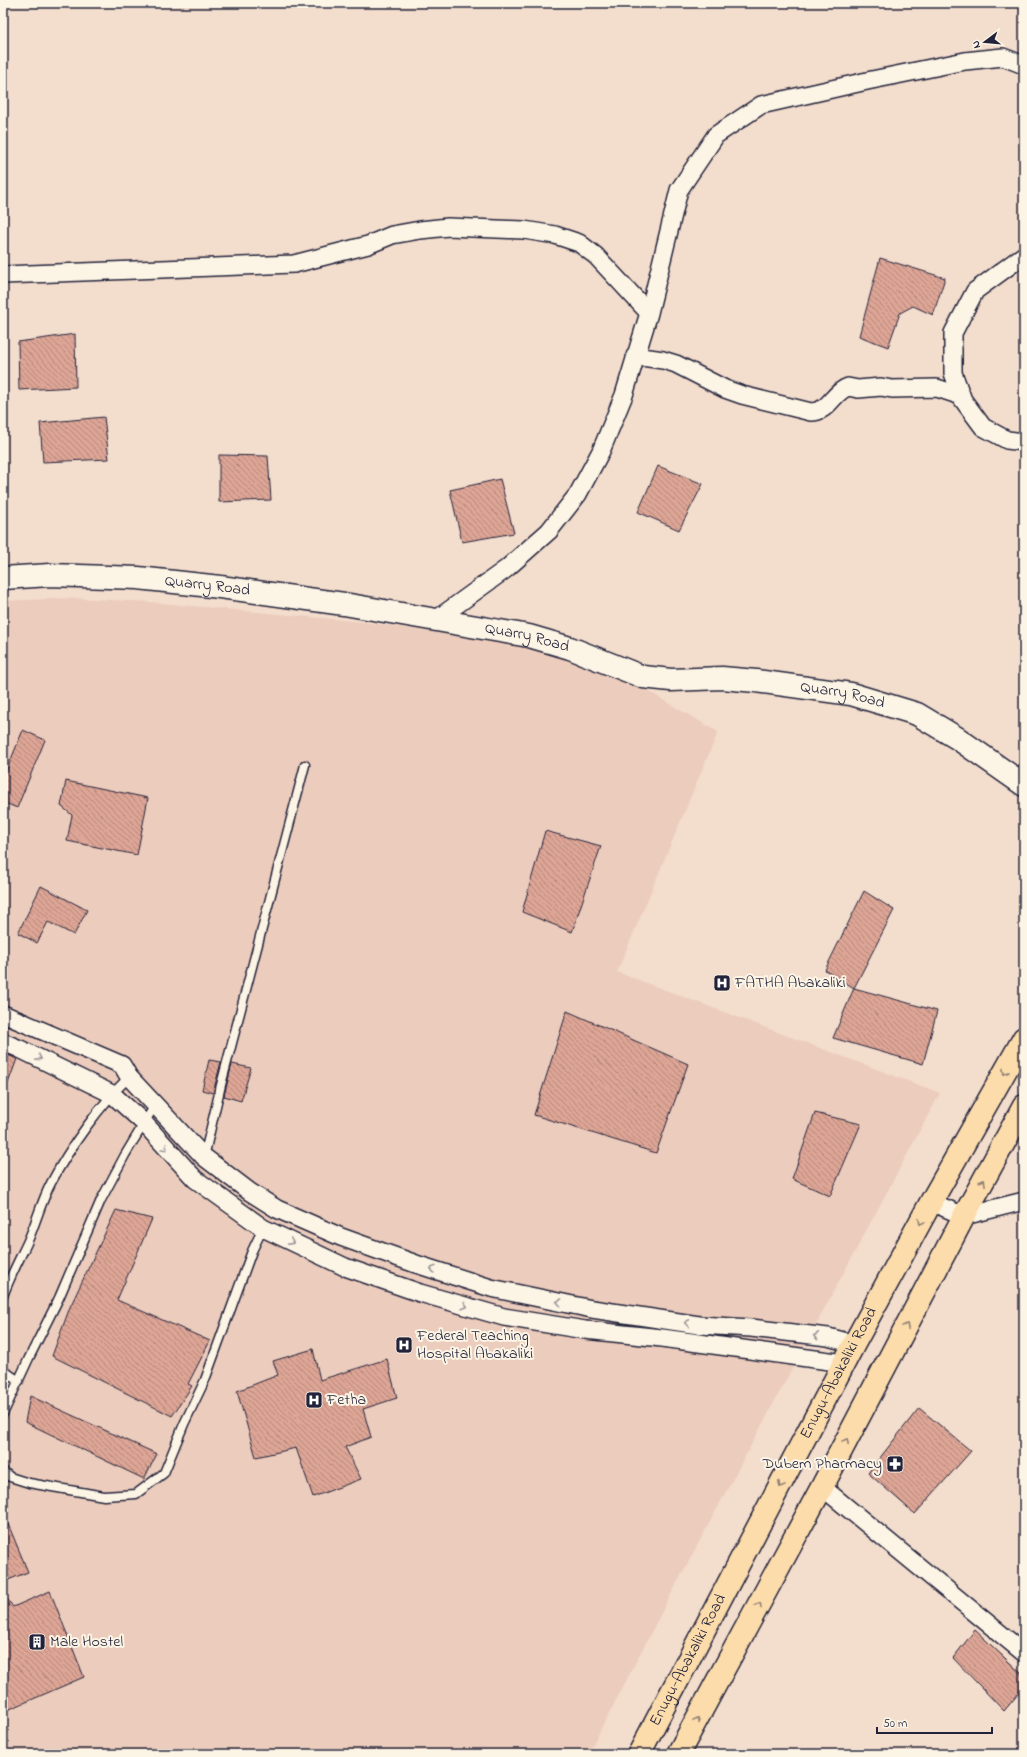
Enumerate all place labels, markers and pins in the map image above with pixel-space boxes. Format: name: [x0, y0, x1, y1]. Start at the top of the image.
place label: FATHA Abakaliki: [734, 971, 846, 995]
hospital icon: FATHA Abakaliki: [712, 973, 732, 993]
place label: Federal Teaching Hospital Abakaliki: [416, 1324, 533, 1366]
hospital icon: Federal Teaching Hospital Abakaliki: [394, 1335, 414, 1355]
place label: Fetha: [326, 1388, 366, 1412]
hospital icon: Fetha: [304, 1390, 324, 1410]
place label: Dubem Pharmacy: [762, 1452, 882, 1476]
pharmacy icon: Dubem Pharmacy: [885, 1454, 905, 1474]
place label: Male Hostel: [50, 1630, 124, 1654]
building icon: Male Hostel: [27, 1632, 47, 1652]

